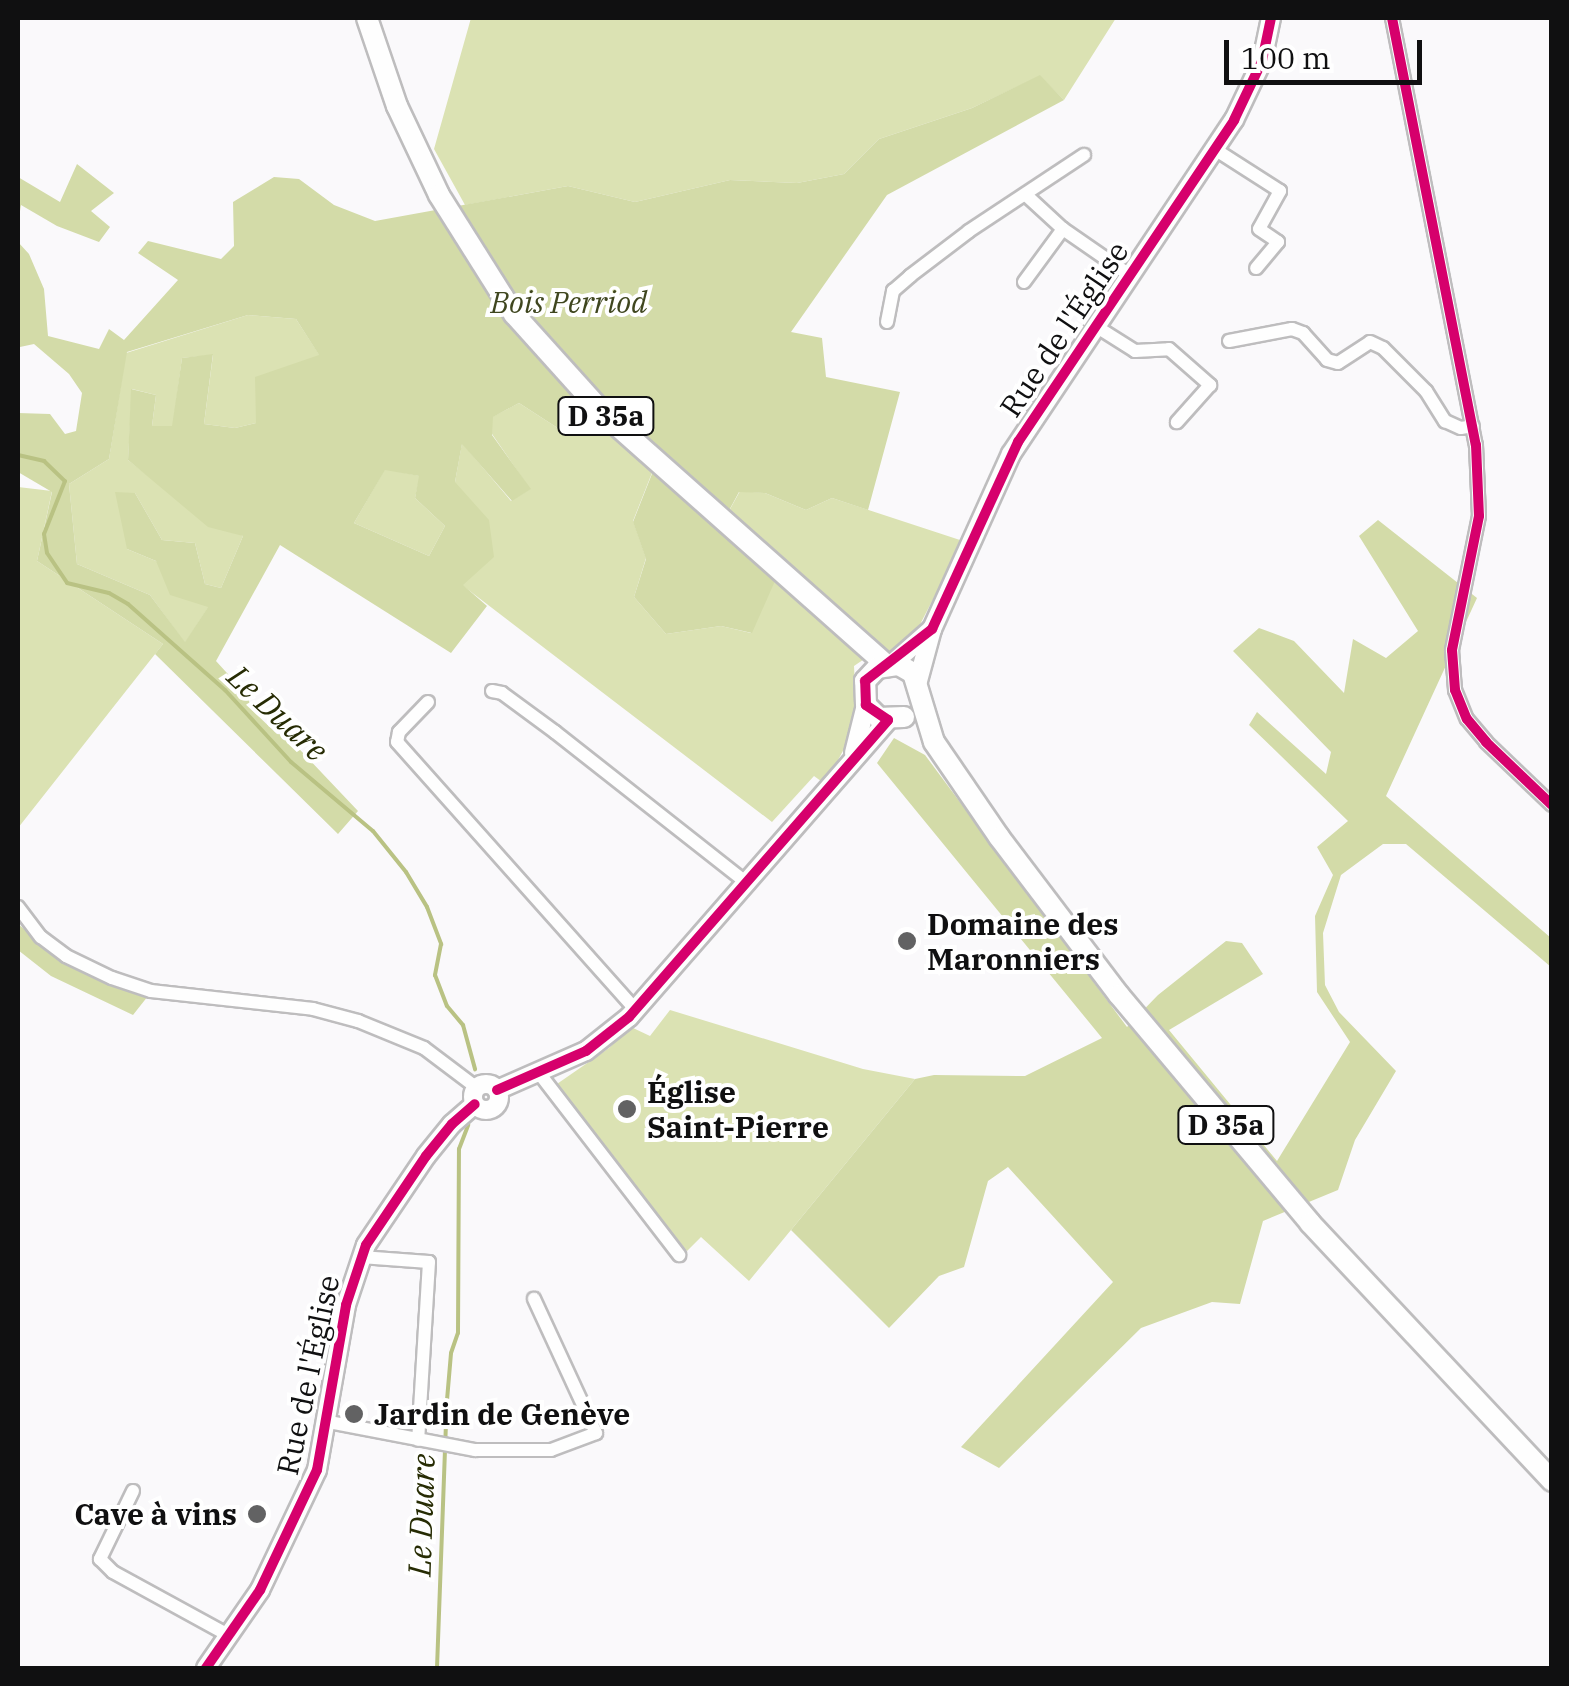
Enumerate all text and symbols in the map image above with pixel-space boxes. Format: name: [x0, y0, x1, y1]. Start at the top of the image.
scale bar: [1229, 20, 1426, 82]
text: 100 m: [1241, 38, 1331, 77]
street label: Rue de l'Église: [992, 235, 1136, 423]
park label: Bois Perriod: [491, 284, 647, 320]
road number: D 35a: [556, 393, 656, 439]
water label: Le Duare: [220, 657, 336, 769]
place label: Domaine des Maronniers: [927, 906, 1118, 976]
marker: Domaine des Maronniers: [896, 930, 918, 952]
place label: Église Saint-Pierre: [647, 1074, 829, 1144]
marker: Église Saint-Pierre: [616, 1098, 638, 1120]
road number: D 35a: [1176, 1102, 1276, 1148]
street label: Rue de l'Église: [269, 1272, 347, 1478]
place label: Jardin de Genève: [374, 1396, 630, 1432]
marker: Jardin de Genève: [343, 1403, 365, 1425]
water label: Le Duare: [400, 1453, 442, 1577]
place label: Cave à vins: [74, 1496, 237, 1532]
marker: Cave à vins: [246, 1503, 268, 1525]

